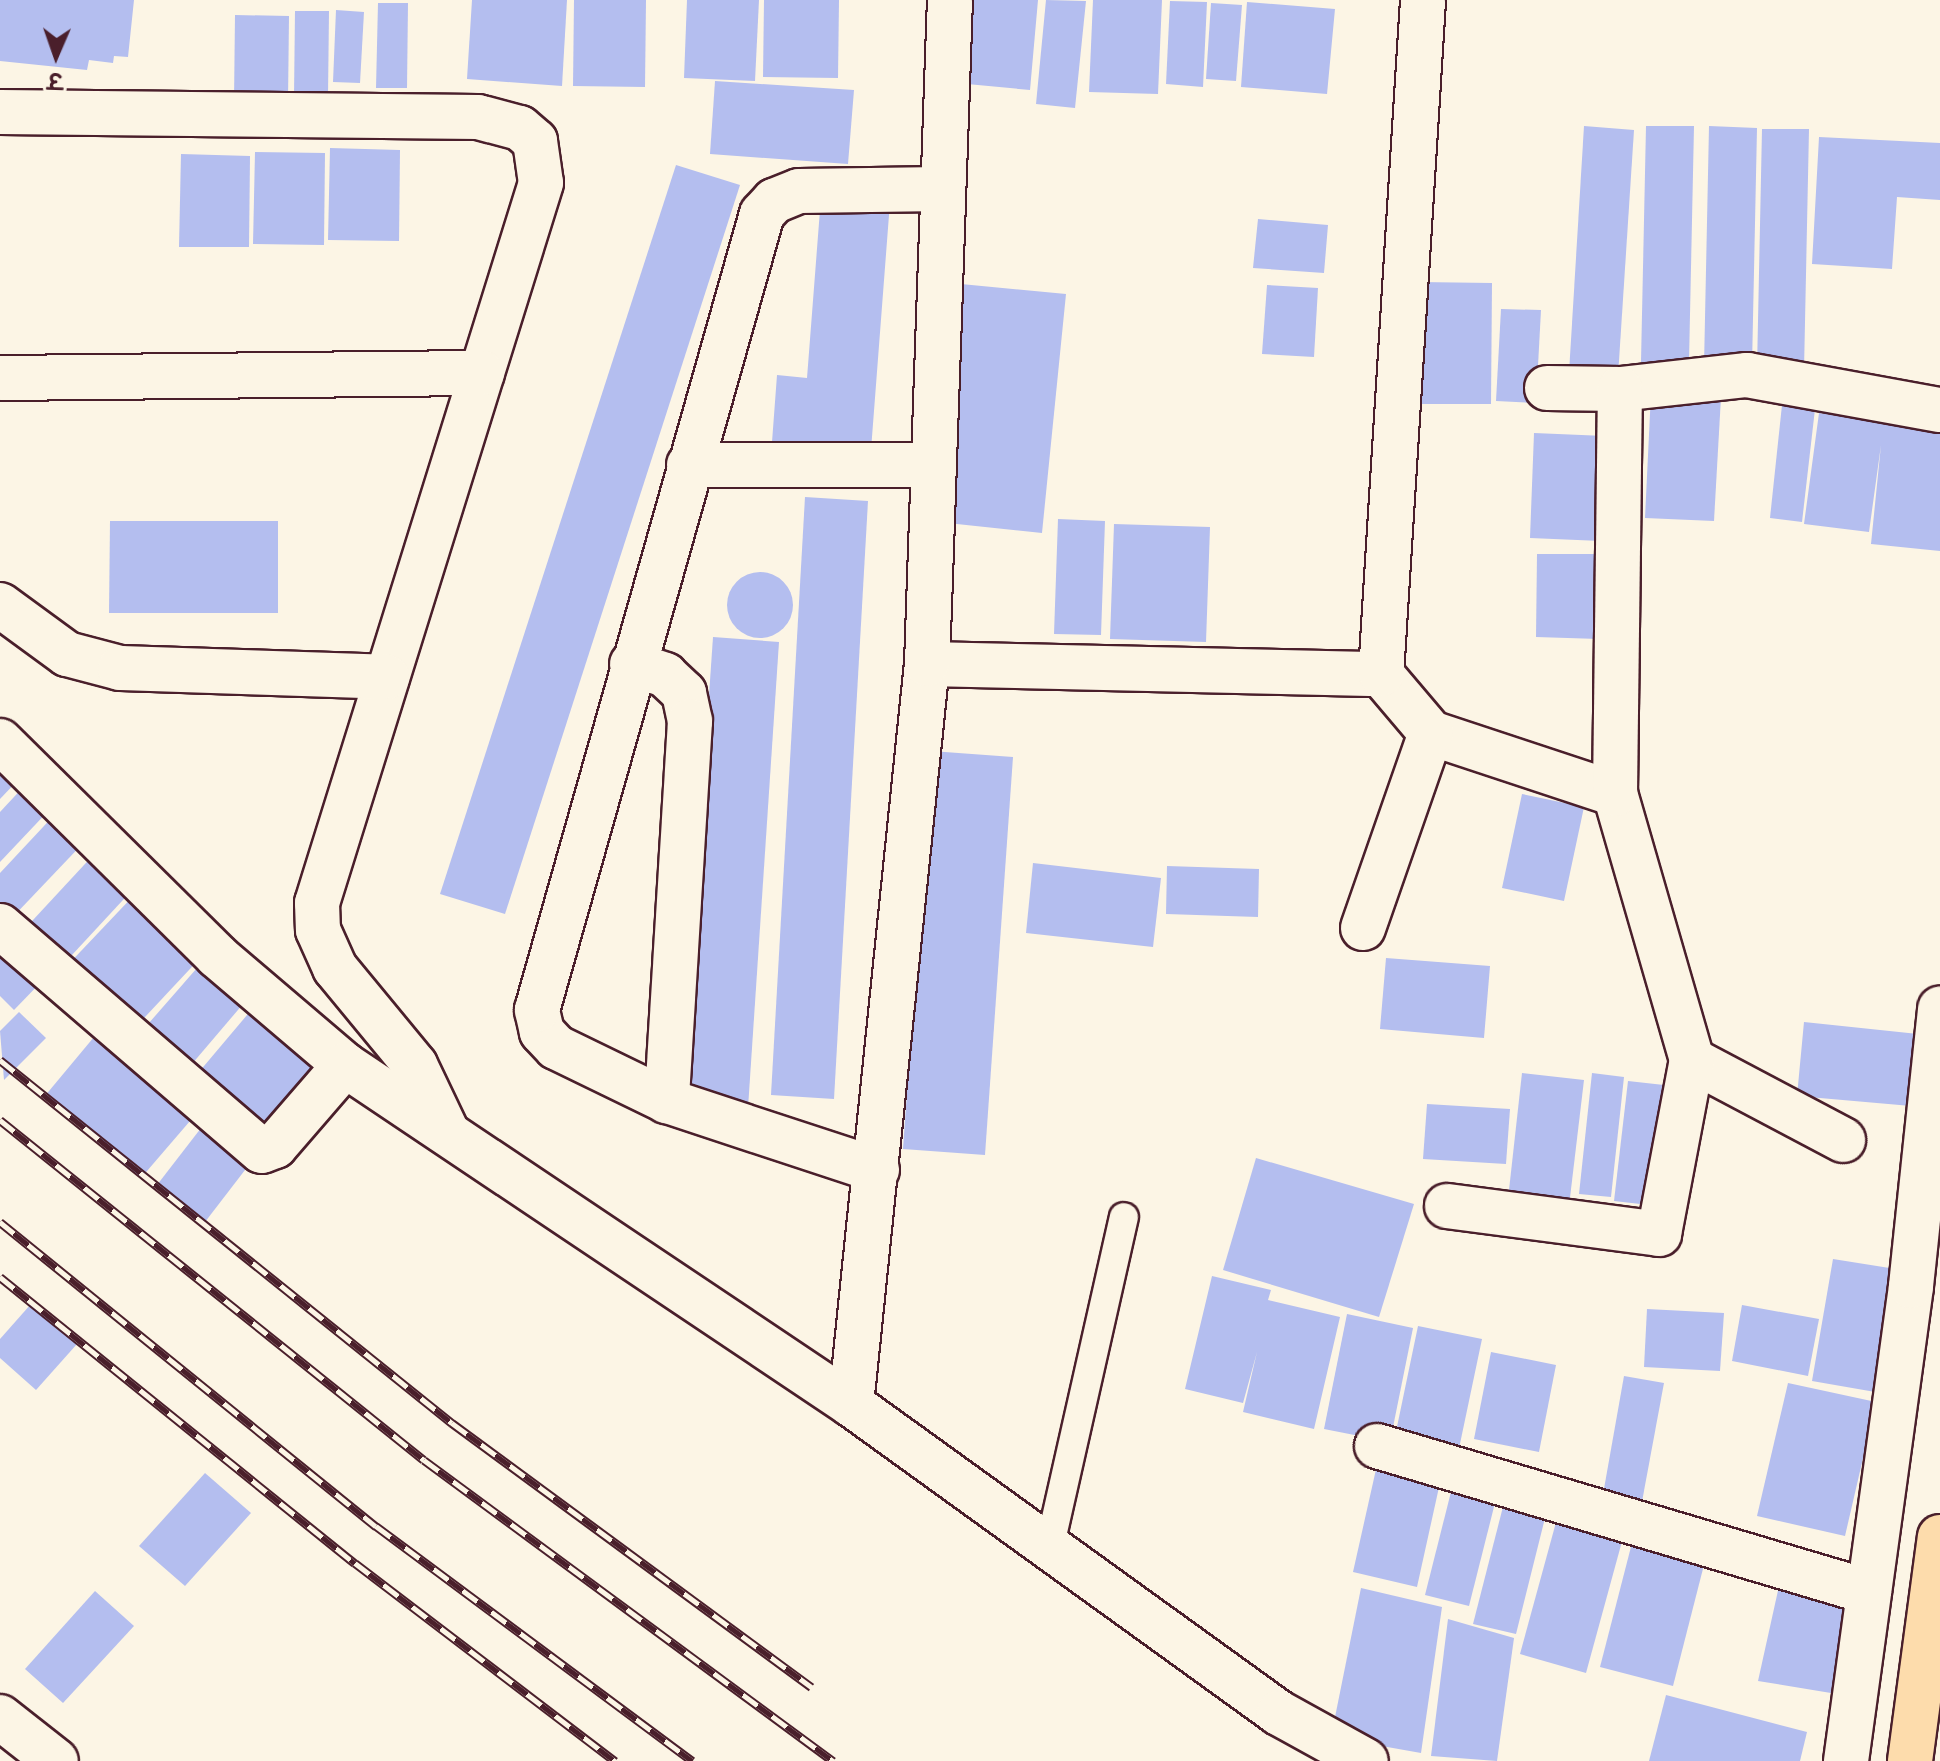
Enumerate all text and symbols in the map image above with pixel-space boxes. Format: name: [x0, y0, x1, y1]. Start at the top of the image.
north arrow: [16, 16, 96, 96]
text: उ: [47, 67, 63, 94]

